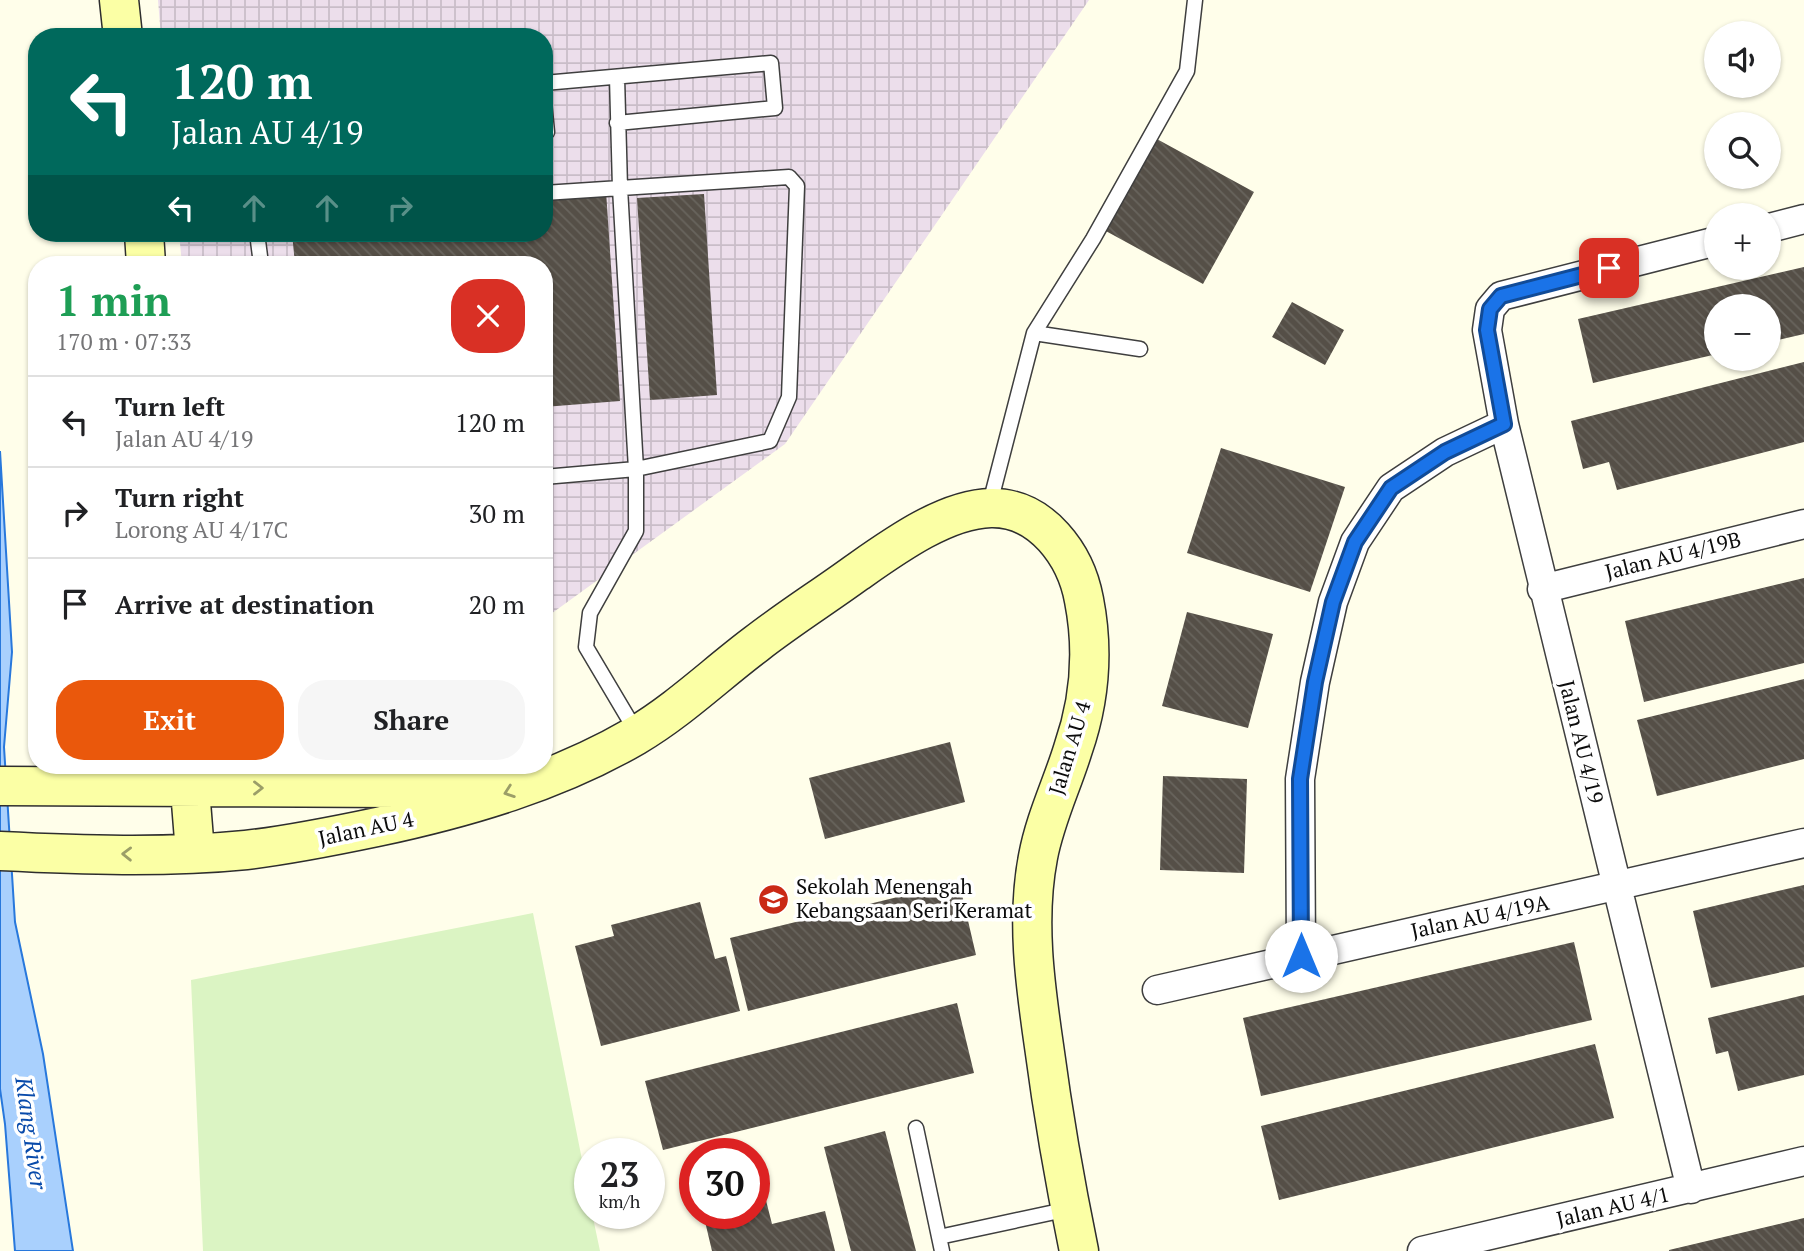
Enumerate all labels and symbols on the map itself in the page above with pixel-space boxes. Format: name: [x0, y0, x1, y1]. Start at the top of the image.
pin: [1579, 238, 1639, 298]
street label: Jalan AU 4/19B: [1602, 525, 1744, 585]
street label: Jalan AU 4/19: [1553, 677, 1611, 806]
street label: Jalan AU 4: [1042, 697, 1097, 798]
one-way arrow: [253, 780, 264, 796]
one-way arrow: [503, 784, 515, 798]
street label: Jalan AU 4: [316, 804, 417, 852]
one-way arrow: [121, 846, 132, 862]
place label: Sekolah Menengah Kebangsaan Seri Keramat: [796, 872, 1032, 924]
school or university icon: Sekolah Menengah Kebangsaan Seri Keramat: [756, 882, 790, 916]
street label: Jalan AU 4/19A: [1408, 888, 1552, 944]
position arrow: [1264, 919, 1338, 993]
water label: Klang River: [8, 1074, 55, 1192]
speed limit sign: 30: [679, 1138, 770, 1229]
street label: Jalan AU 4/1: [1554, 1179, 1672, 1233]

